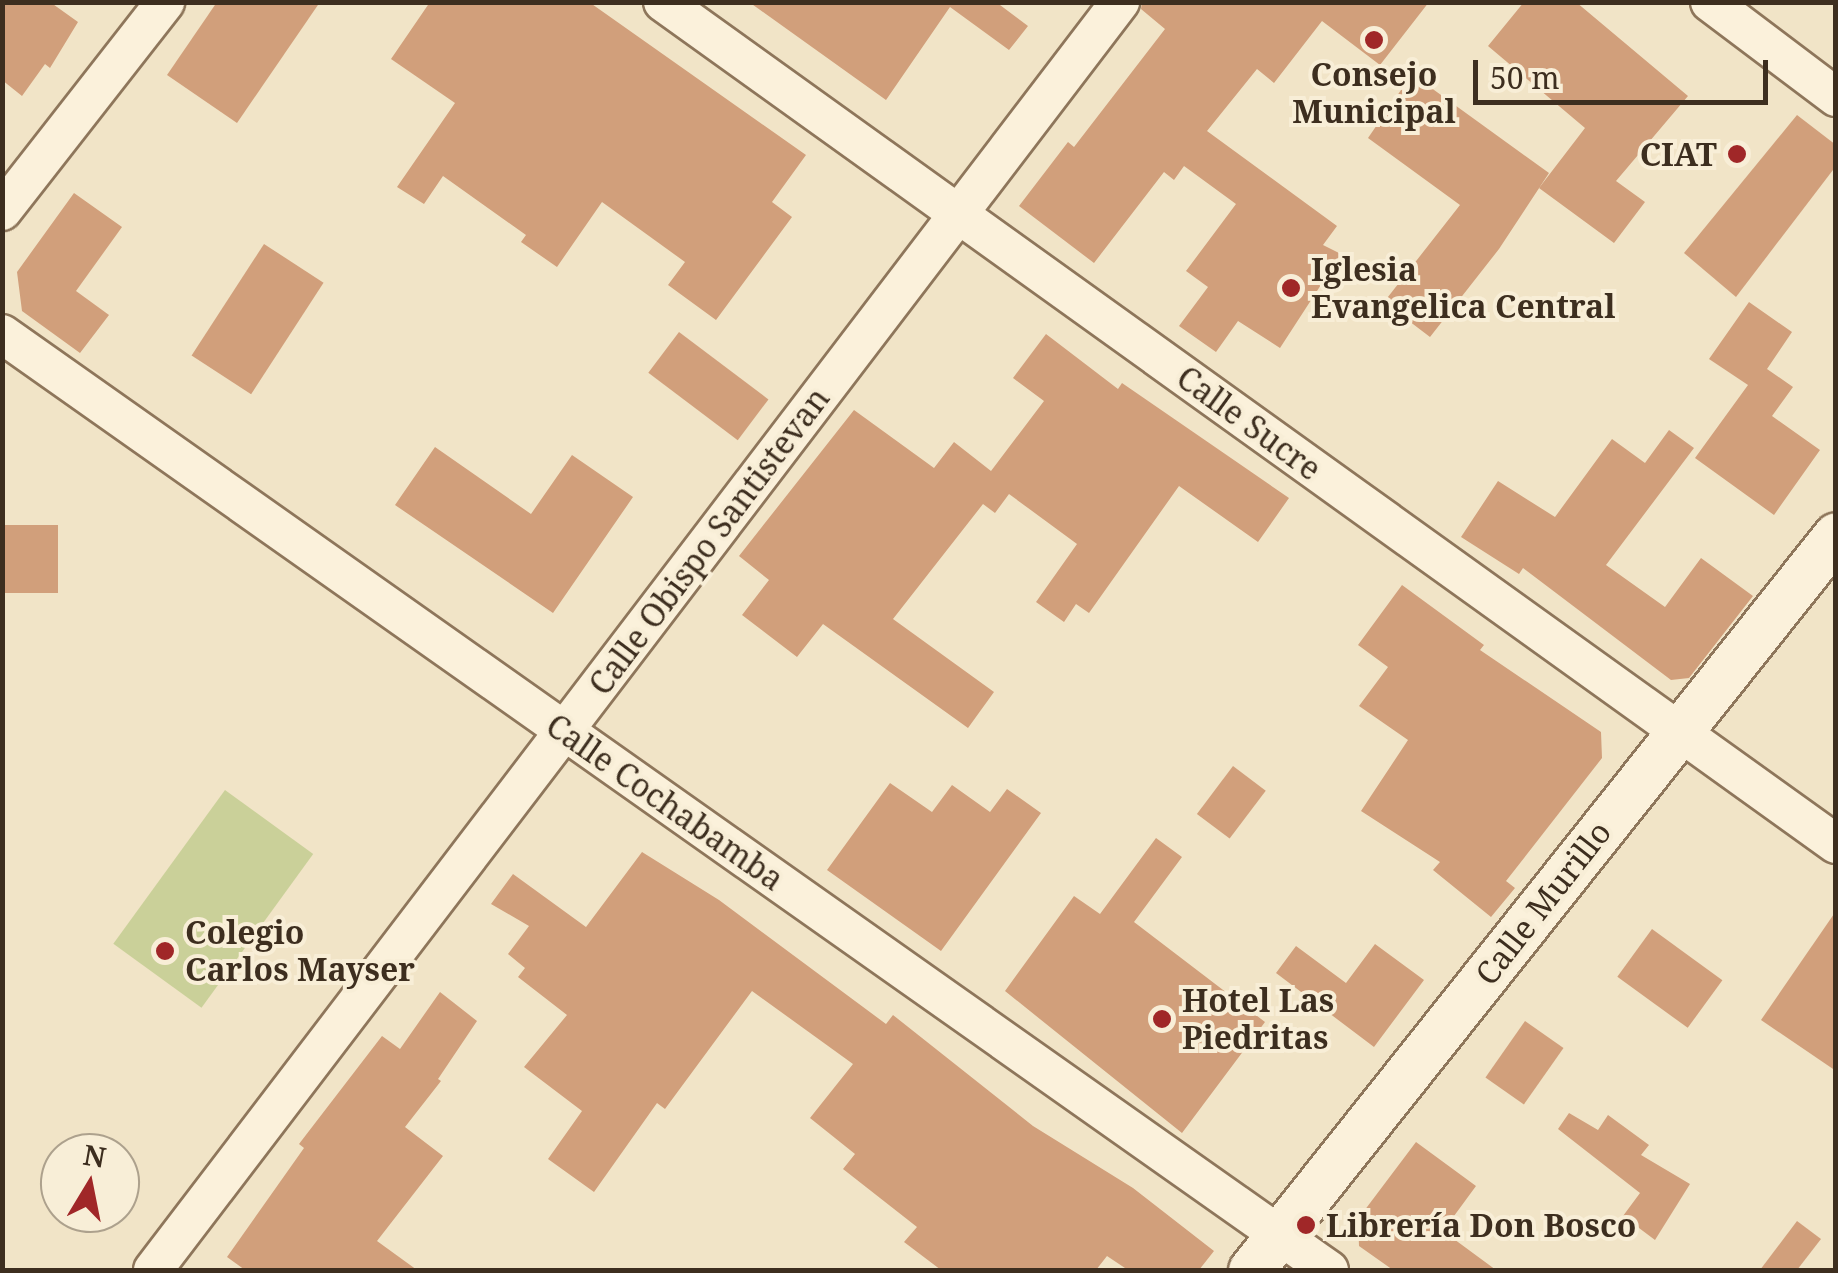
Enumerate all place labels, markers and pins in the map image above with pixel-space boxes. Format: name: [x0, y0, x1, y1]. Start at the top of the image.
marker: Consejo Municipal: [1363, 29, 1385, 51]
place label: Consejo Municipal: [1292, 56, 1456, 131]
place label: CIAT: [1640, 135, 1717, 173]
marker: CIAT: [1726, 143, 1748, 165]
place label: Iglesia Evangelica Central: [1311, 251, 1616, 326]
marker: Iglesia Evangelica Central: [1280, 277, 1302, 299]
place label: Colegio Carlos Mayser: [185, 914, 415, 989]
marker: Colegio Carlos Mayser: [154, 940, 176, 962]
place label: Hotel Las Piedritas: [1182, 982, 1334, 1057]
marker: Hotel Las Piedritas: [1151, 1008, 1173, 1030]
place label: Librería Don Bosco: [1326, 1206, 1636, 1244]
marker: Librería Don Bosco: [1295, 1214, 1317, 1236]

